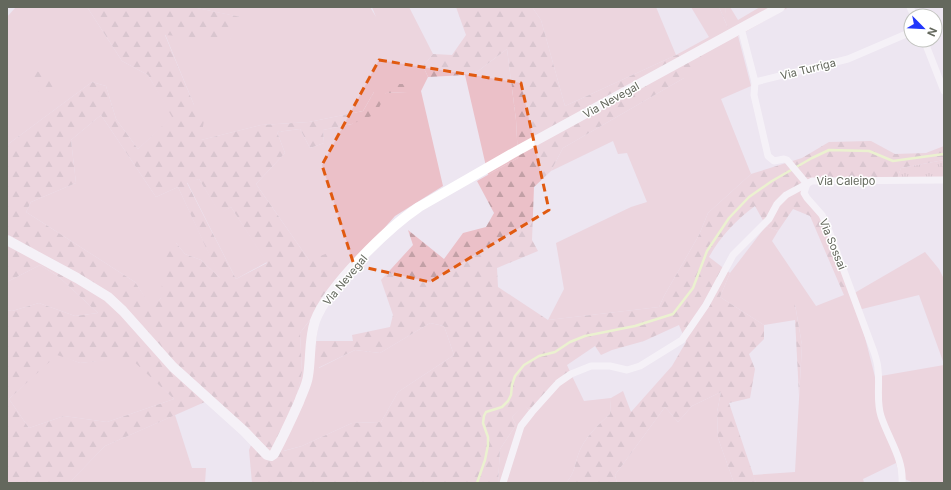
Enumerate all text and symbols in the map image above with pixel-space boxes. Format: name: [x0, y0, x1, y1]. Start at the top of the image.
north arrow: [903, 8, 943, 48]
text: N: [924, 25, 940, 39]
street label: Via Turriga: [779, 55, 837, 83]
street label: Via Nevegal: [580, 79, 642, 121]
street label: Via Caleipo: [817, 174, 876, 188]
street label: Via Sossai: [816, 217, 850, 271]
street label: Via Nevegal: [320, 252, 370, 308]

